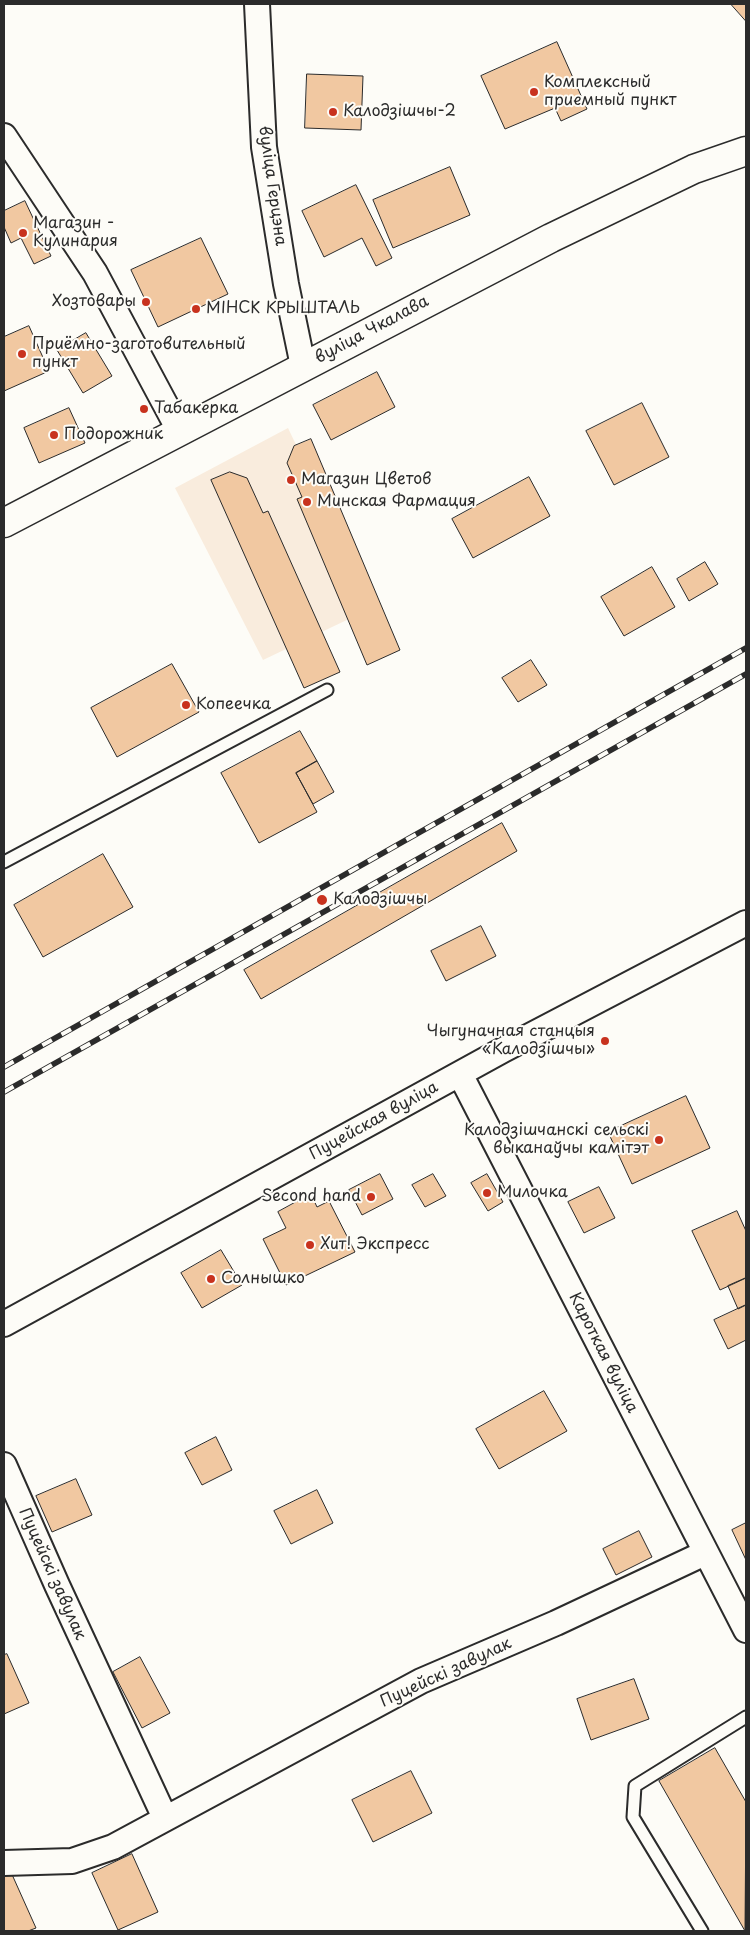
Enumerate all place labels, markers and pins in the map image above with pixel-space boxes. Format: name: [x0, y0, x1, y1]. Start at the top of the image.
place label: Комплексный приемный пункт: [544, 73, 676, 111]
marker: Комплексный приемный пункт: [528, 86, 540, 98]
place label: Калодзішчы-2: [343, 102, 456, 122]
marker: Калодзішчы-2: [327, 106, 339, 118]
place label: Магазин - Кулинария: [33, 214, 118, 252]
marker: Магазин - Кулинария: [17, 227, 29, 239]
place label: Хозтовары: [52, 292, 136, 312]
marker: Хозтовары: [140, 296, 152, 308]
place label: МІНСК КРЫШТАЛЬ: [206, 299, 360, 319]
marker: МІНСК КРЫШТАЛЬ: [190, 303, 202, 315]
place label: Приёмно-заготовительный пункт: [32, 335, 246, 373]
marker: Приёмно-заготовительный пункт: [16, 348, 28, 360]
place label: Табакерка: [154, 399, 238, 419]
marker: Табакерка: [138, 403, 150, 415]
place label: Подорожник: [64, 425, 163, 445]
marker: Подорожник: [48, 429, 60, 441]
place label: Магазин Цветов: [301, 470, 431, 490]
marker: Магазин Цветов: [285, 474, 297, 486]
place label: Минская Фармация: [317, 492, 476, 512]
marker: Минская Фармация: [301, 496, 313, 508]
place label: Копеечка: [196, 695, 271, 715]
marker: Копеечка: [180, 699, 192, 711]
place label: Калодзішчы: [333, 890, 427, 910]
marker: Калодзішчы: [315, 893, 329, 907]
place label: Чыгуначная станцыя «Калодзішчы»: [426, 1022, 595, 1060]
marker: Чыгуначная станцыя «Калодзішчы»: [599, 1035, 611, 1047]
place label: Калодзішчанскі сельскі выканаўчы камітэт: [464, 1121, 649, 1159]
marker: Калодзішчанскі сельскі выканаўчы камітэт: [653, 1134, 665, 1146]
place label: Милочка: [497, 1183, 568, 1203]
place label: Second hand: [262, 1187, 361, 1207]
marker: Милочка: [481, 1187, 493, 1199]
marker: Second hand: [365, 1191, 377, 1203]
place label: Хит! Экспресс: [320, 1235, 430, 1255]
marker: Хит! Экспресс: [304, 1239, 316, 1251]
place label: Солнышко: [221, 1269, 305, 1289]
marker: Солнышко: [205, 1273, 217, 1285]

